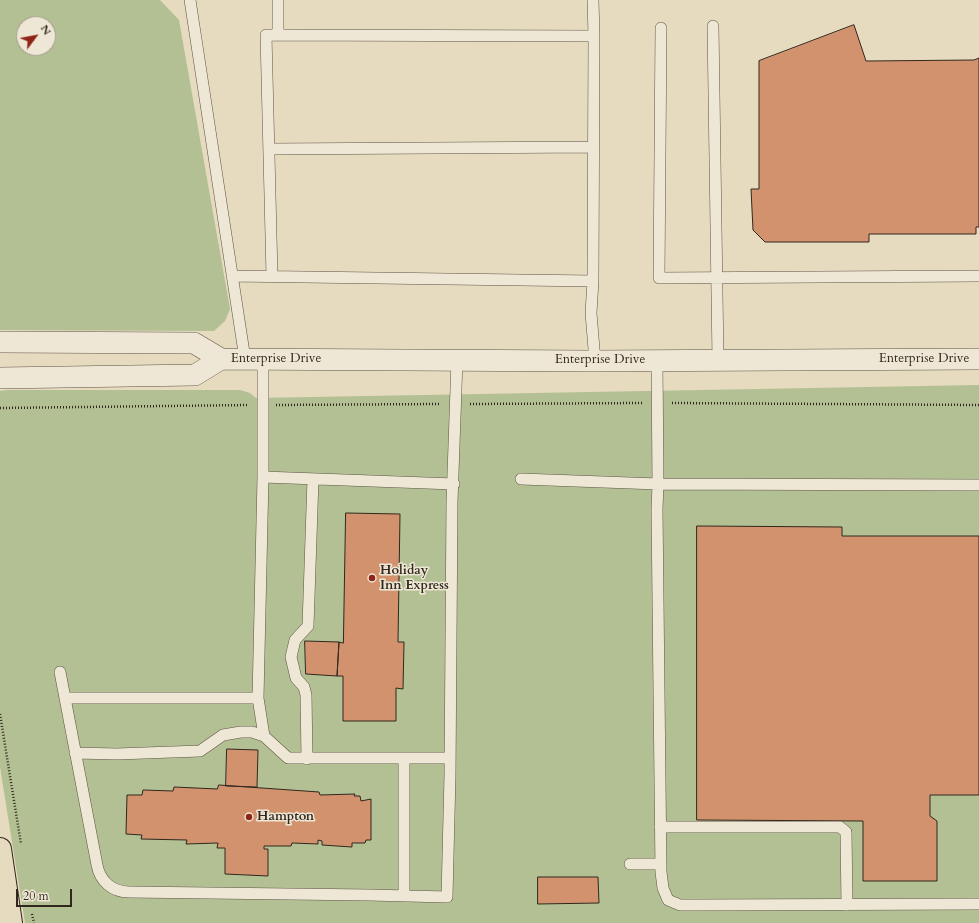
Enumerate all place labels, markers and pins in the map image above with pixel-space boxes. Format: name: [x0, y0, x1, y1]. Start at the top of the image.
place label: Holiday Inn Express: [380, 563, 449, 594]
marker: Holiday Inn Express: [367, 573, 377, 583]
place label: Hampton: [257, 809, 314, 825]
marker: Hampton: [244, 812, 254, 822]

